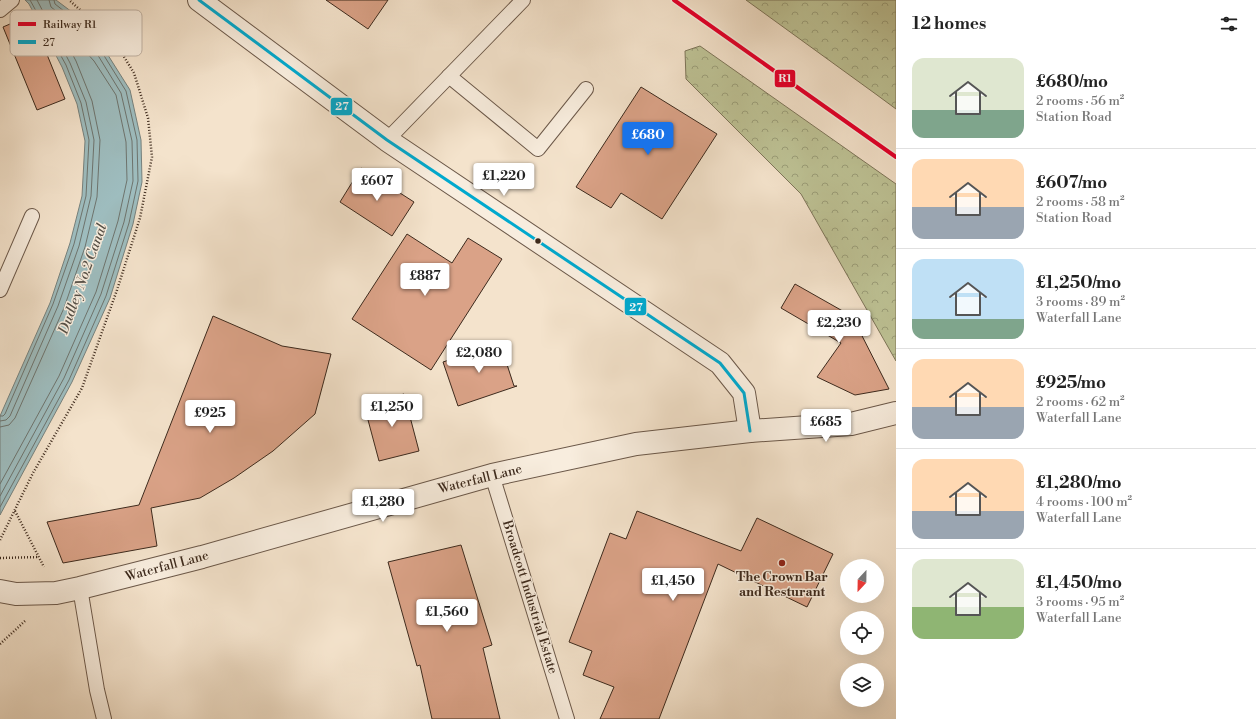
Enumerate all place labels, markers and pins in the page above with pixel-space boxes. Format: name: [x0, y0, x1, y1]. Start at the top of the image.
pin: £680: [624, 122, 672, 156]
pin: £1,220: [471, 163, 537, 197]
pin: £607: [353, 168, 401, 202]
unlabelled marker: [533, 236, 543, 246]
pin: £887: [401, 263, 449, 297]
pin: £2,230: [806, 310, 872, 344]
pin: £2,080: [446, 340, 512, 374]
pin: £1,250: [359, 394, 425, 428]
pin: £925: [186, 400, 234, 434]
pin: £685: [802, 409, 850, 443]
pin: £1,280: [350, 489, 416, 523]
marker: The Crown Bar and Resturant: [777, 558, 787, 568]
pin: £1,450: [640, 568, 706, 602]
place label: The Crown Bar and Resturant: [736, 569, 828, 600]
pin: £1,560: [414, 599, 480, 633]

